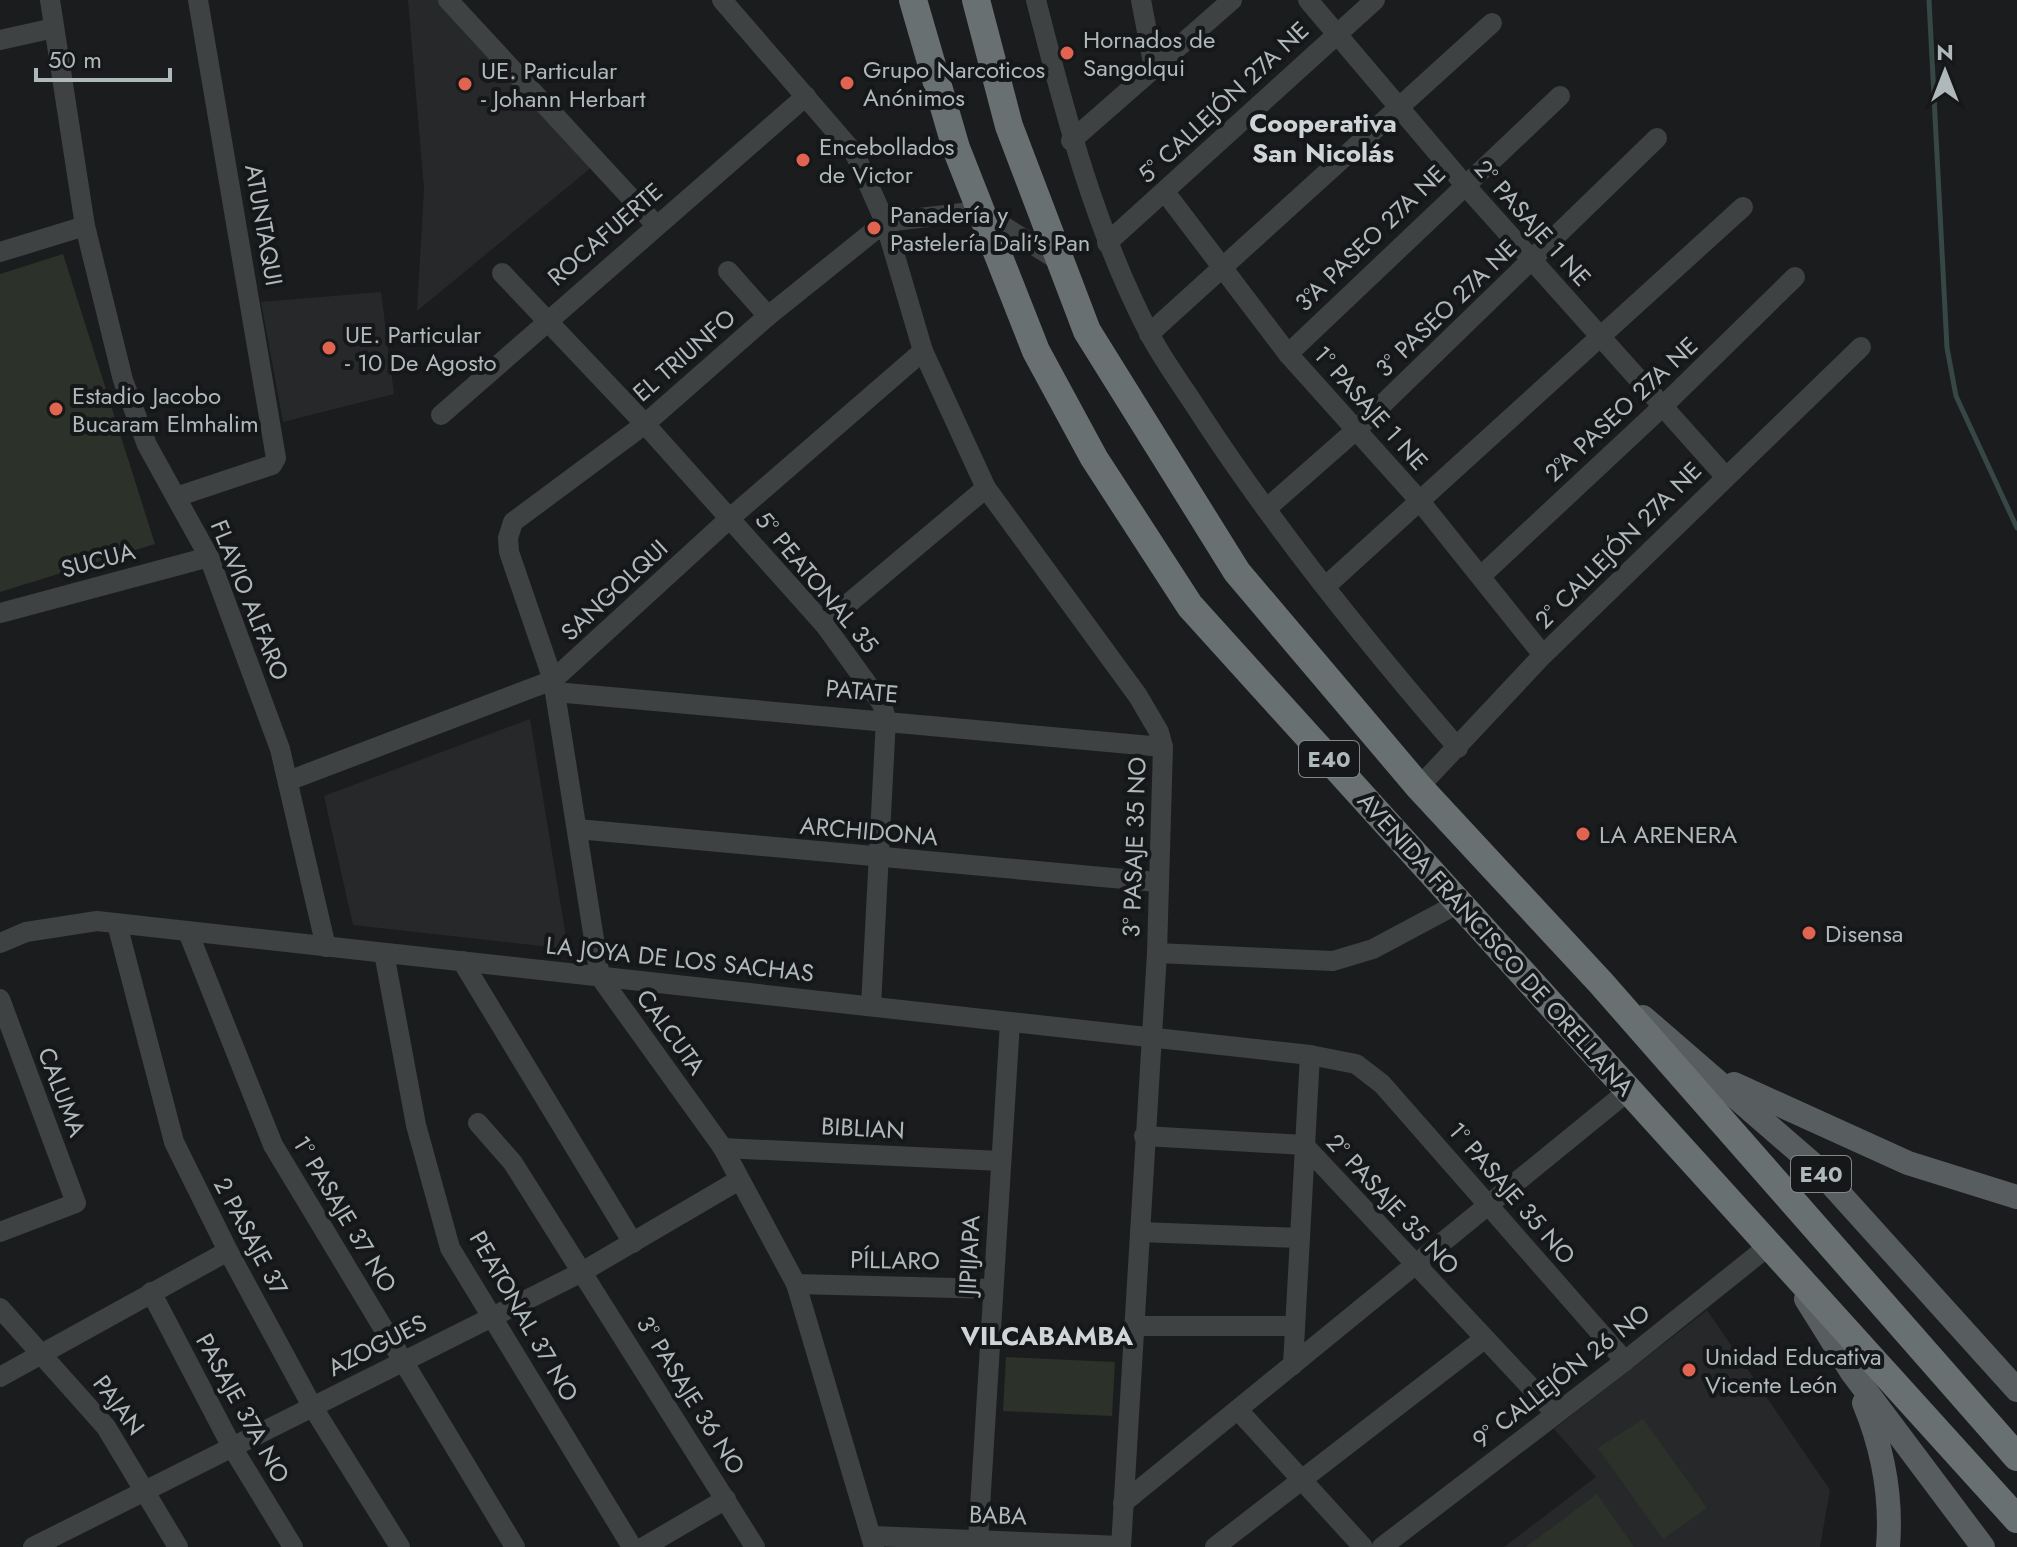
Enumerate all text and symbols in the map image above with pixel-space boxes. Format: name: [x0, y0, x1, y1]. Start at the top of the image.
street label: 5° CALLEJÓN 27A NE: [1129, 13, 1317, 191]
place label: Hornados de Sangolqui: [1083, 22, 1215, 85]
scale bar: [36, 32, 170, 82]
north arrow: [1905, 32, 1985, 112]
text: N: [1936, 36, 1954, 68]
text: 50 m: [48, 42, 102, 77]
marker: Hornados de Sangolqui: [1058, 44, 1076, 62]
place label: Grupo Narcoticos Anónimos: [863, 52, 1045, 115]
place label: UE. Particular - Johann Herbart: [481, 53, 646, 116]
marker: Grupo Narcoticos Anónimos: [838, 74, 856, 92]
marker: UE. Particular - Johann Herbart: [456, 75, 474, 93]
district label: Cooperativa San Nicolás: [1249, 104, 1397, 172]
place label: Encebollados de Victor: [819, 129, 954, 192]
marker: Encebollados de Victor: [794, 151, 812, 169]
street label: 2° PASAJE 1 NE: [1467, 152, 1599, 294]
street label: 3°A PASEO 27A NE: [1287, 157, 1453, 319]
street label: ATUNTAQUI: [236, 162, 292, 288]
street label: ROCAFUERTE: [540, 174, 670, 294]
place label: Panadería y Pastelería Dali's Pan: [890, 197, 1090, 260]
marker: Panadería y Pastelería Dali's Pan: [865, 219, 883, 237]
street label: 3° PASEO 27A NE: [1367, 231, 1525, 385]
street label: EL TRIUNFO: [625, 300, 743, 410]
place label: UE. Particular - 10 De Agosto: [345, 317, 497, 380]
street label: 2°A PASEO 27A NE: [1537, 329, 1705, 489]
street label: 1° PASAJE 1 NE: [1305, 338, 1437, 478]
marker: UE. Particular - 10 De Agosto: [320, 339, 338, 357]
place label: Estadio Jacobo Bucaram Elmhalim: [72, 378, 259, 441]
marker: Estadio Jacobo Bucaram Elmhalim: [47, 400, 65, 418]
street label: 2° CALLEJÓN 27A NE: [1527, 454, 1709, 636]
street label: 5° PEATONAL 35: [747, 503, 887, 661]
street label: FLAVIO ALFARO: [202, 515, 298, 685]
street label: SANGOLQUI: [553, 531, 675, 649]
street label: SUCUA: [57, 533, 139, 587]
street label: PATATE: [824, 670, 900, 712]
road number: E40: [1299, 741, 1359, 777]
street label: 3° PASAJE 35 NO: [1113, 756, 1155, 938]
street label: AVENIDA FRANCISCO DE ORELLANA: [1350, 784, 1642, 1104]
street label: ARCHIDONA: [798, 808, 940, 854]
place label: LA ARENERA: [1599, 817, 1737, 852]
marker: LA ARENERA: [1574, 825, 1592, 843]
place label: Disensa: [1825, 916, 1903, 951]
marker: Disensa: [1800, 924, 1818, 942]
street label: LA JOYA DE LOS SACHAS: [544, 928, 816, 990]
street label: CALCUTA: [628, 982, 714, 1082]
street label: CALUMA: [29, 1042, 95, 1142]
street label: BIBLIAN: [820, 1108, 906, 1148]
street label: 1° PASAJE 35 NO: [1440, 1114, 1584, 1272]
street label: 2° PASAJE 35 NO: [1318, 1126, 1468, 1282]
street label: 1° PASAJE 37 NO: [284, 1129, 406, 1299]
road number: E40: [1791, 1156, 1851, 1192]
street label: 2 PASAJE 37: [205, 1171, 297, 1301]
street label: JIPIJAPA: [949, 1214, 989, 1299]
street label: PEATONAL 37 NO: [461, 1224, 587, 1408]
street label: PÍLLARO: [850, 1242, 940, 1278]
street label: 9° CALLEJÓN 26 NO: [1465, 1295, 1657, 1457]
street label: AZOGUES: [322, 1305, 432, 1385]
street label: 3° PASAJE 36 NO: [628, 1309, 754, 1481]
district label: VILCABAMBA: [960, 1317, 1134, 1355]
street label: PASAJE 37A NO: [187, 1327, 299, 1489]
place label: Unidad Educativa Vicente León: [1705, 1339, 1882, 1402]
marker: Unidad Educativa Vicente León: [1680, 1361, 1698, 1379]
street label: PAJAN: [85, 1368, 153, 1442]
street label: BABA: [969, 1497, 1028, 1534]

